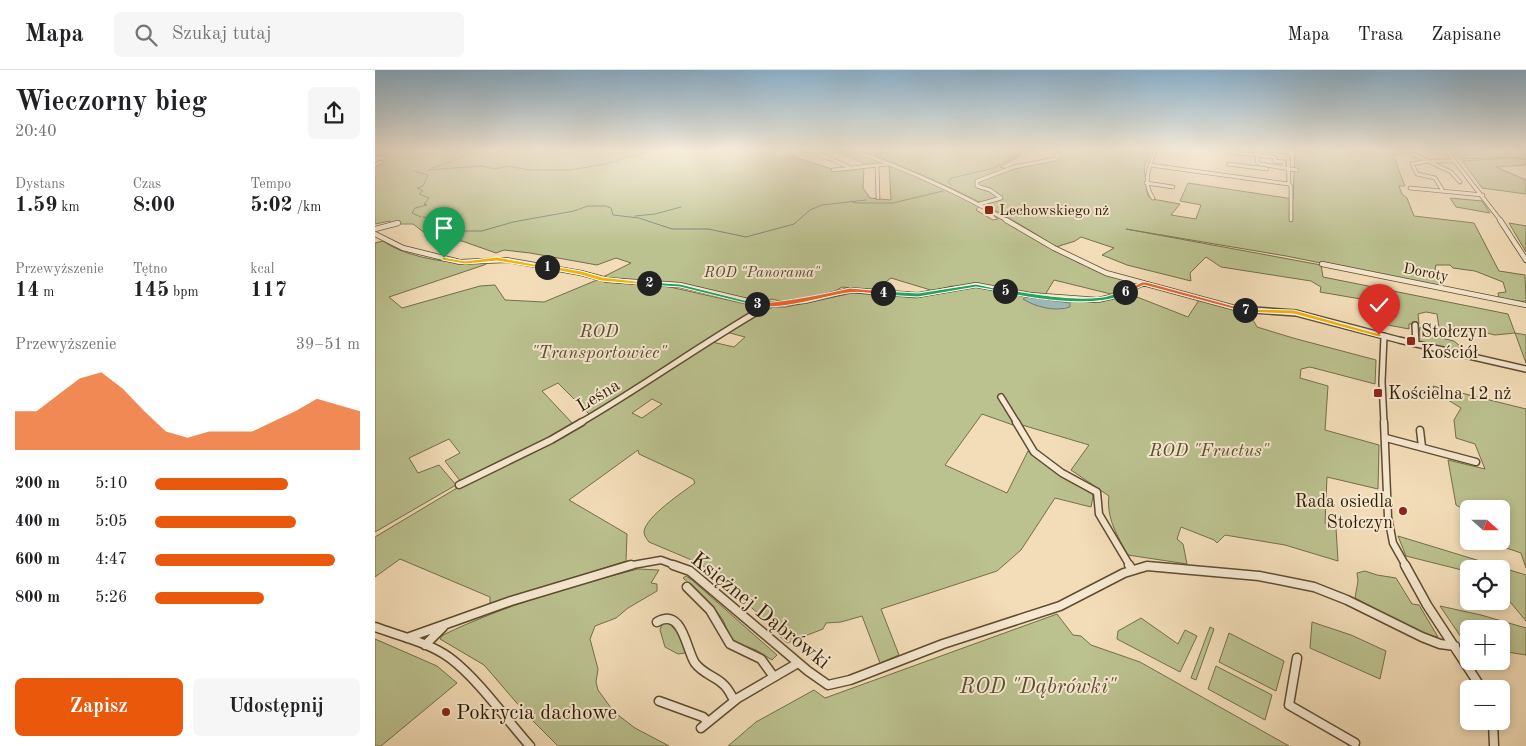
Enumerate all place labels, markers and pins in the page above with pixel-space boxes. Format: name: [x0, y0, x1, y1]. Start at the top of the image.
marker: Lechowskiego nż: [983, 204, 995, 216]
place label: Lechowskiego nż: [999, 204, 1109, 219]
pin: [423, 207, 465, 258]
pin: 1: [535, 254, 559, 280]
pin: 2: [637, 270, 661, 296]
pin: 5: [993, 278, 1017, 304]
pin: 4: [871, 280, 895, 306]
pin: 6: [1113, 280, 1137, 304]
pin: [1358, 284, 1400, 335]
pin: 3: [745, 292, 769, 316]
pin: 7: [1233, 298, 1257, 322]
place label: Stołczyn Kościół: [1421, 323, 1488, 362]
marker: Stołczyn Kościół: [1405, 335, 1417, 347]
place label: Kościelna 12 nż: [1388, 385, 1511, 403]
marker: Kościelna 12 nż: [1372, 387, 1384, 399]
place label: Rada osiedla Stołczyn: [1295, 493, 1393, 532]
marker: Rada osiedla Stołczyn: [1397, 505, 1409, 517]
place label: Pokrycia dachowe: [456, 703, 617, 724]
marker: Pokrycia dachowe: [440, 706, 452, 718]

